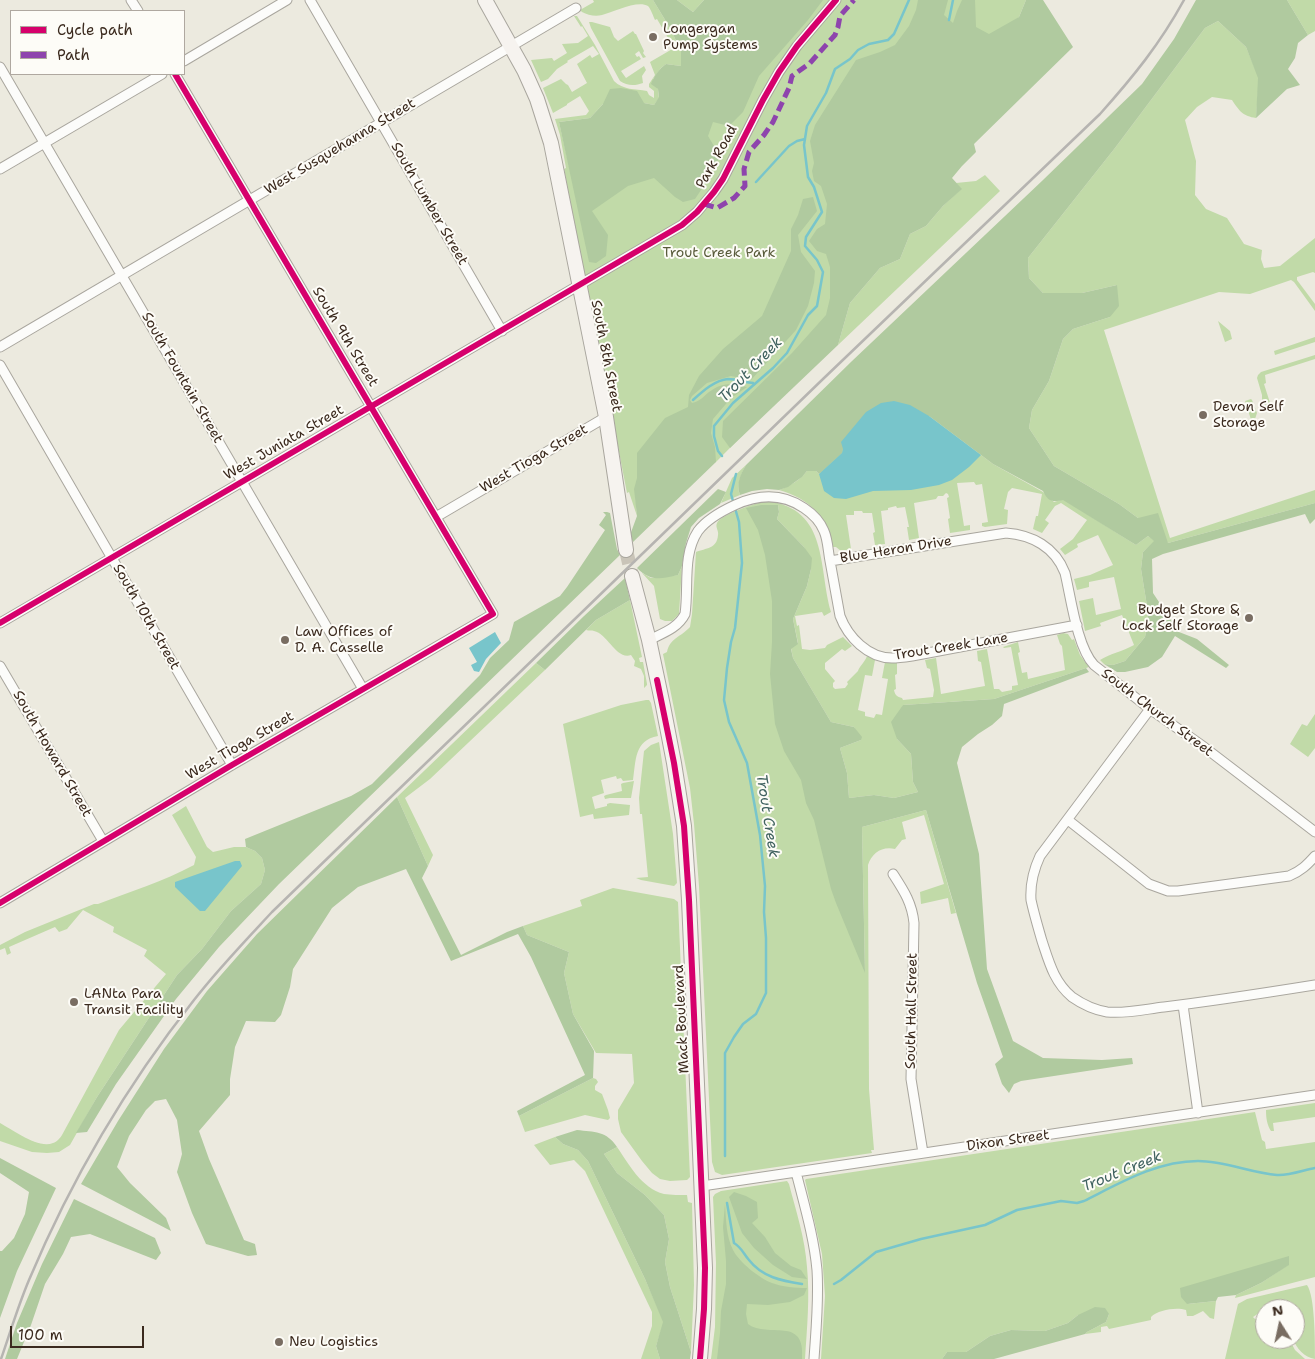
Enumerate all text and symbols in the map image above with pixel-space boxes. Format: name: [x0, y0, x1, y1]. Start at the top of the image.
legend: [10, 10, 185, 75]
text: Cycle path: [57, 20, 133, 40]
place label: Longergan Pump Systems: [663, 21, 758, 54]
marker: Longergan Pump Systems: [647, 31, 659, 43]
text: Path: [57, 45, 90, 65]
street label: West Susquehanna Street: [261, 95, 419, 199]
street label: Park Road: [693, 122, 741, 192]
street label: South Lumber Street: [387, 140, 471, 268]
park label: Trout Creek Park: [662, 245, 776, 261]
street label: South 9th Street: [309, 284, 381, 390]
street label: South 8th Street: [587, 299, 625, 413]
street label: South Fountain Street: [138, 310, 226, 446]
water label: Trout Creek: [715, 333, 787, 407]
place label: Devon Self Storage: [1213, 399, 1284, 432]
street label: West Juniata Street: [221, 402, 347, 484]
marker: Devon Self Storage: [1197, 409, 1209, 421]
street label: West Tioga Street: [477, 421, 591, 497]
street label: Blue Heron Drive: [839, 533, 953, 567]
street label: South 10th Street: [109, 561, 183, 673]
place label: Budget Store & Lock Self Storage: [1122, 602, 1239, 634]
marker: Budget Store & Lock Self Storage: [1243, 612, 1255, 624]
place label: Law Offices of D. A. Casselle: [295, 624, 392, 656]
street label: Trout Creek Lane: [893, 630, 1009, 664]
marker: Law Offices of D. A. Casselle: [279, 634, 291, 646]
street label: South Church Street: [1098, 665, 1216, 761]
street label: South Howard Street: [9, 688, 95, 820]
street label: West Tioga Street: [183, 708, 297, 784]
water label: Trout Creek: [752, 773, 782, 859]
street label: South Hall Street: [903, 953, 921, 1069]
street label: Mack Boulevard: [671, 964, 693, 1074]
place label: LANta Para Transit Facility: [84, 986, 184, 1019]
marker: LANta Para Transit Facility: [68, 996, 80, 1008]
street label: Dixon Street: [966, 1127, 1050, 1155]
water label: Trout Creek: [1080, 1148, 1164, 1196]
north arrow: [1255, 1299, 1305, 1349]
text: N: [1271, 1300, 1285, 1320]
scale bar: [12, 1316, 146, 1348]
text: 100 m: [18, 1325, 63, 1345]
place label: Neu Logistics: [289, 1334, 378, 1350]
marker: Neu Logistics: [273, 1336, 285, 1348]

